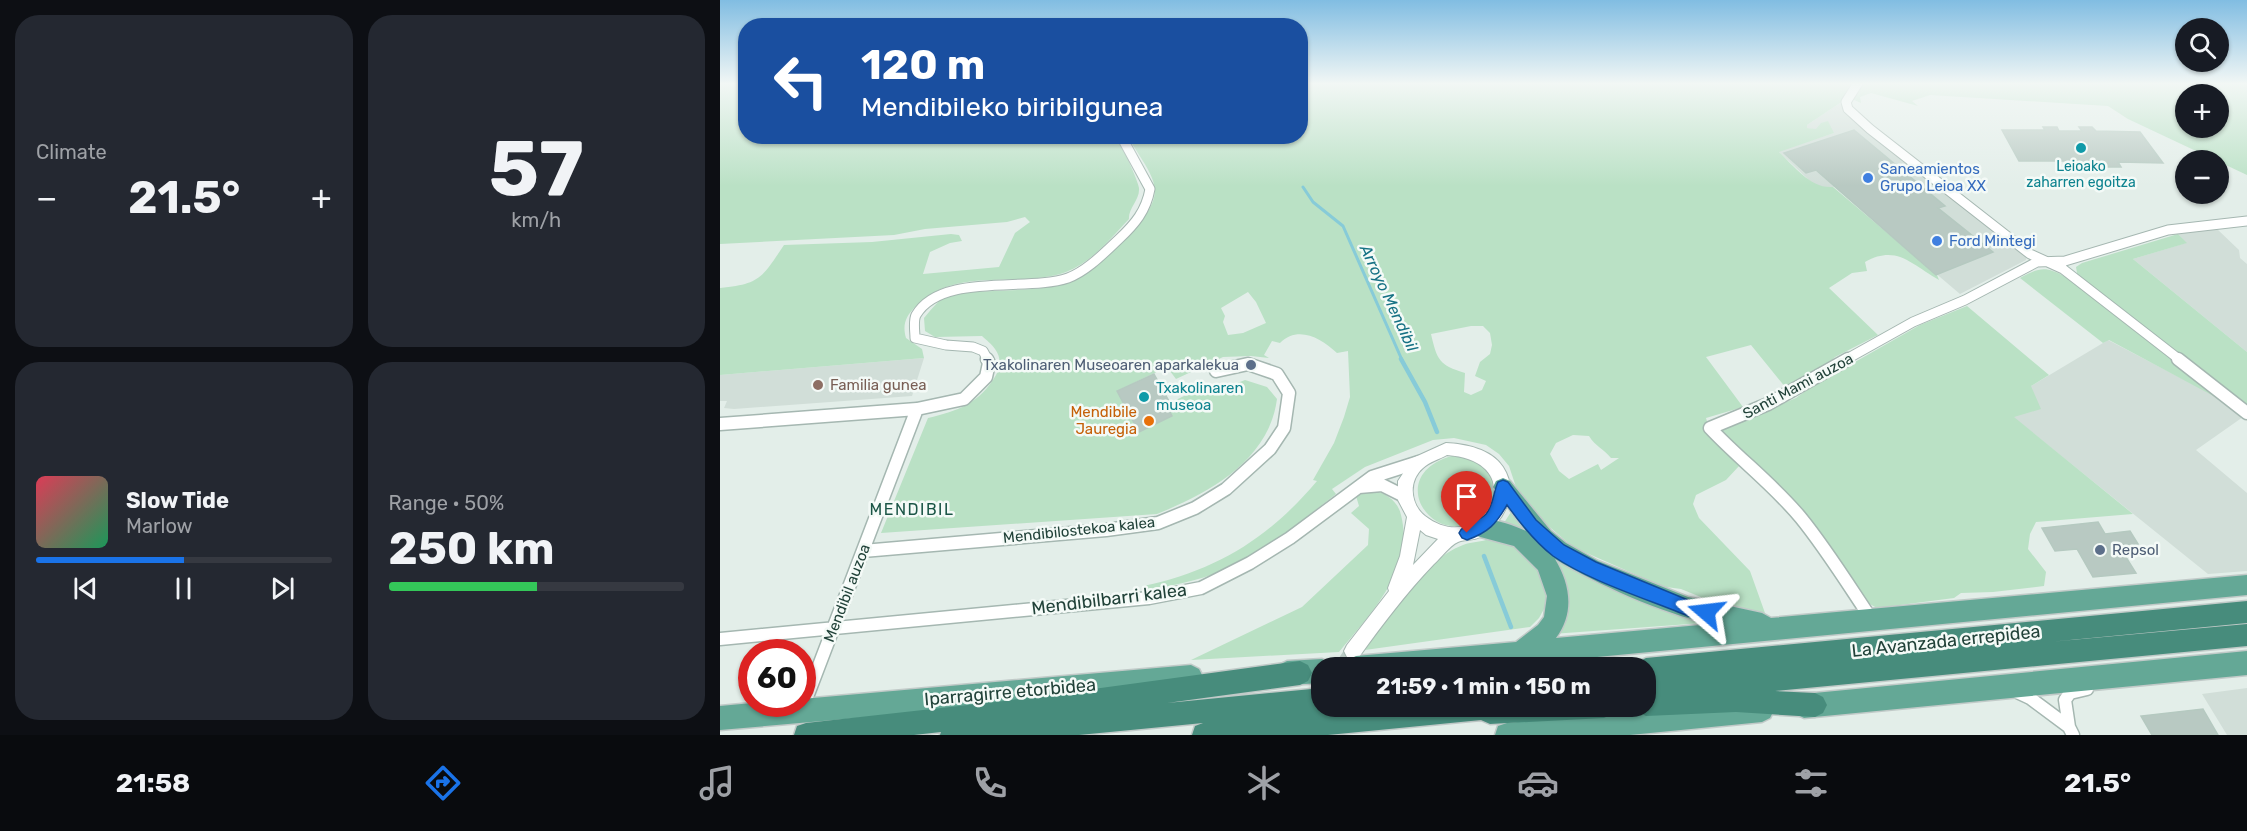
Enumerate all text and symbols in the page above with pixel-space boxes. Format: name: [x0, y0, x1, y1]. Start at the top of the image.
map controls: [2175, 18, 2229, 204]
button: search: [2175, 18, 2229, 72]
text: 120 m: [861, 40, 985, 90]
icon: left: [762, 42, 840, 120]
button: +: [2175, 84, 2229, 138]
text: Mendibileko biribilgunea: [861, 91, 1164, 123]
text: 57: [489, 122, 584, 215]
text: Climate: [36, 140, 107, 164]
marker: Leioako zaharren egoitza: [2074, 141, 2088, 155]
button: −: [2175, 150, 2229, 204]
place label: Leioako zaharren egoitza: [2026, 158, 2136, 191]
place label: Saneamientos Grupo Leioa XX: [1880, 160, 1987, 195]
text: 21.5°: [128, 171, 240, 224]
marker: Saneamientos Grupo Leioa XX: [1861, 171, 1875, 185]
text: −: [36, 178, 57, 217]
text: +: [311, 178, 331, 217]
text: km/h: [511, 208, 561, 232]
place label: Ford Mintegi: [1949, 232, 2036, 250]
marker: Ford Mintegi: [1930, 234, 1944, 248]
water label: Arroyo Mendibil: [1356, 241, 1422, 355]
street label: Santi Mami auzoa: [1740, 349, 1856, 423]
place label: Txakolinaren Museoaren aparkalekua: [983, 356, 1239, 374]
marker: Txakolinaren Museoaren aparkalekua: [1244, 358, 1258, 372]
place label: Familia gunea: [830, 376, 927, 394]
marker: Familia gunea: [811, 378, 825, 392]
place label: Txakolinaren museoa: [1156, 379, 1244, 414]
marker: Txakolinaren museoa: [1137, 390, 1151, 404]
place label: Mendibile Jauregia: [1070, 403, 1137, 438]
marker: Mendibile Jauregia: [1142, 414, 1156, 428]
pin: [1441, 471, 1492, 533]
icon: arrive: [1450, 480, 1483, 513]
text: Slow Tide: [126, 487, 229, 514]
text: Range · 50%: [389, 491, 504, 515]
district label: MENDIBIL: [870, 500, 954, 519]
street label: Mendibilostekoa kalea: [1002, 513, 1156, 547]
text: Marlow: [126, 514, 193, 538]
text: 250 km: [389, 522, 555, 575]
street label: Mendibil auzoa: [820, 541, 874, 645]
place label: Repsol: [2112, 541, 2159, 559]
marker: Repsol: [2093, 543, 2107, 557]
icon: previous: [69, 572, 102, 605]
icon: pause: [167, 572, 200, 605]
icon: next: [266, 572, 299, 605]
street label: Mendibilbarri kalea: [1030, 579, 1188, 619]
position arrow: [1674, 580, 1738, 644]
street label: La Avanzada errepidea: [1851, 620, 2041, 662]
speed limit sign: 60: [738, 639, 816, 717]
text: 21:59 · 1 min · 150 m: [1376, 673, 1591, 700]
street label: Iparragirre etorbidea: [923, 674, 1097, 710]
icon: directions: [422, 762, 464, 804]
icon: music: [696, 762, 738, 804]
icon: phone: [969, 762, 1011, 804]
icon: climate: [1243, 762, 1285, 804]
icon: car: [1517, 762, 1559, 804]
icon: filters: [1790, 762, 1832, 804]
text: 21:58: [116, 767, 190, 799]
text: 21.5°: [2064, 767, 2131, 799]

